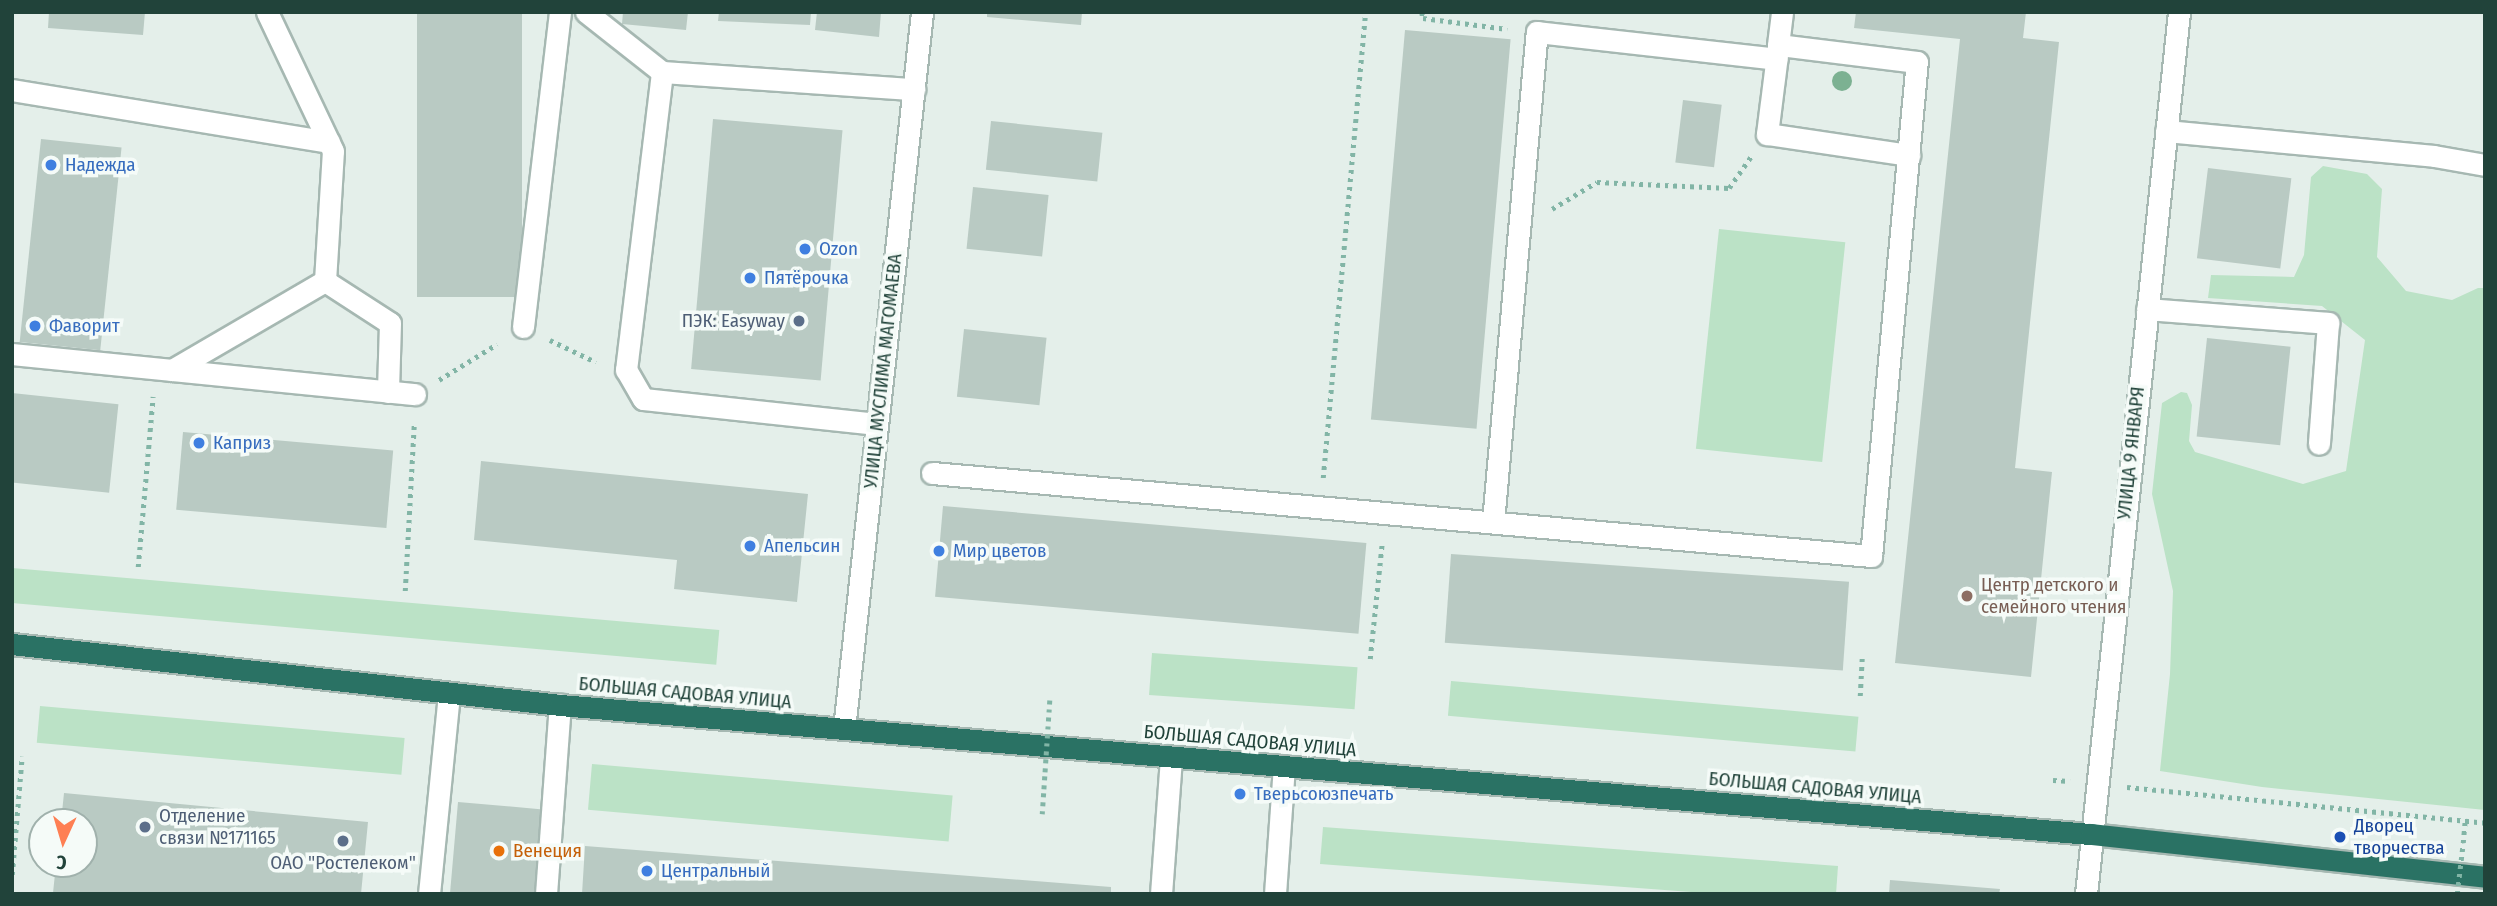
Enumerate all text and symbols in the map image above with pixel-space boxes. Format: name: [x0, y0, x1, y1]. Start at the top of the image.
place label: Надежда: [65, 154, 136, 176]
marker: Надежда: [43, 157, 59, 173]
place label: Ozon: [819, 238, 858, 260]
marker: Ozon: [797, 241, 813, 257]
street label: УЛИЦА МУСЛИМА МАГОМАЕВА: [859, 252, 907, 490]
place label: Пятёрочка: [764, 267, 849, 289]
marker: Пятёрочка: [742, 270, 758, 286]
place label: ПЭК: Easyway: [682, 310, 785, 332]
marker: ПЭК: Easyway: [791, 313, 807, 329]
place label: Фаворит: [49, 315, 120, 337]
marker: Фаворит: [27, 318, 43, 334]
street label: УЛИЦА 9 ЯНВАРЯ: [2113, 385, 2149, 521]
place label: Каприз: [213, 432, 271, 454]
marker: Каприз: [191, 435, 207, 451]
place label: Апельсин: [764, 535, 840, 557]
marker: Апельсин: [742, 538, 758, 554]
place label: Мир цветов: [953, 540, 1047, 562]
marker: Мир цветов: [931, 543, 947, 559]
place label: Центр детского и семейного чтения: [1981, 574, 2127, 618]
marker: Центр детского и семейного чтения: [1959, 588, 1975, 604]
street label: БОЛЬШАЯ САДОВАЯ УЛИЦА: [578, 672, 792, 714]
street label: БОЛЬШАЯ САДОВАЯ УЛИЦА: [1143, 720, 1357, 762]
street label: БОЛЬШАЯ САДОВАЯ УЛИЦА: [1708, 767, 1922, 809]
place label: Тверьсоюзпечать: [1254, 783, 1393, 805]
marker: Тверьсоюзпечать: [1232, 786, 1248, 802]
place label: Отделение связи №171165: [159, 805, 276, 849]
north arrow: [28, 808, 98, 878]
place label: Дворец творчества: [2354, 815, 2445, 859]
marker: Отделение связи №171165: [137, 819, 153, 835]
marker: Дворец творчества: [2332, 829, 2348, 845]
marker: ОАО "Ростелеком": [335, 833, 351, 849]
place label: Венеция: [513, 840, 582, 862]
marker: Венеция: [491, 843, 507, 859]
text: С: [56, 851, 67, 874]
place label: ОАО "Ростелеком": [270, 852, 416, 874]
place label: Центральный: [661, 860, 770, 882]
marker: Центральный: [639, 863, 655, 879]

